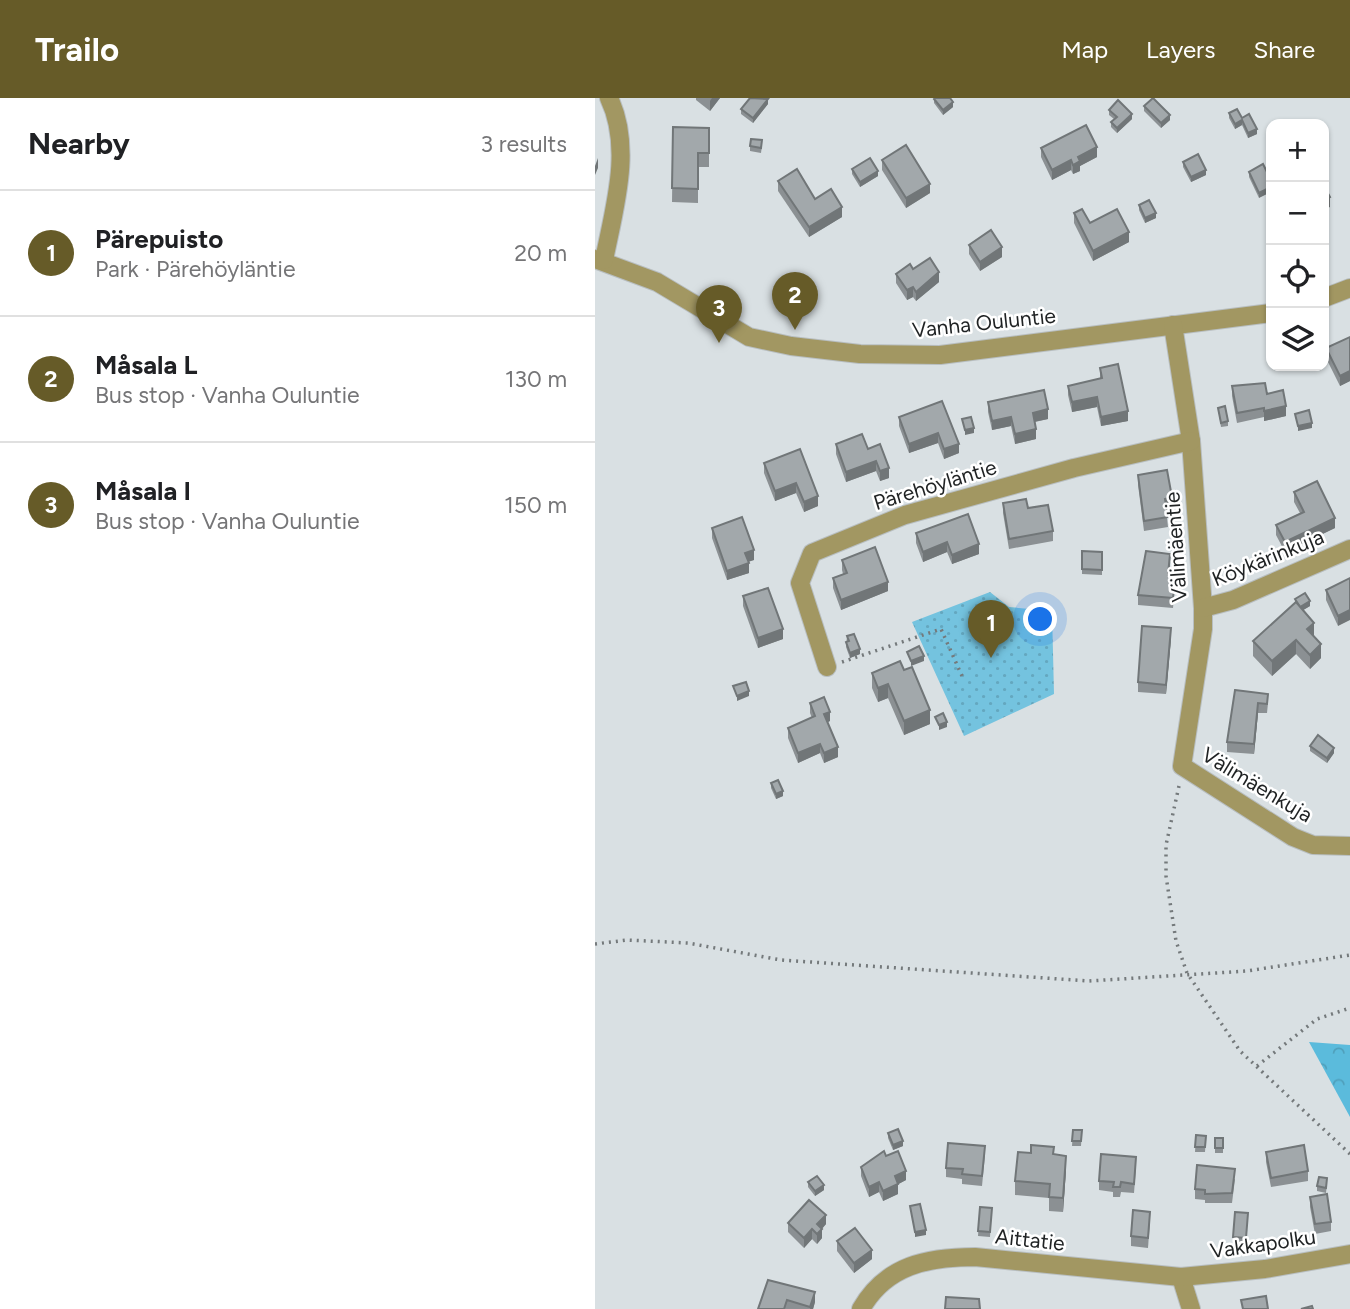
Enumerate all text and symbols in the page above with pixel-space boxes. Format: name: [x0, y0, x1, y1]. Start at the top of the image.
text: Trailo: [35, 30, 119, 69]
text: Map: [1061, 35, 1108, 64]
text: Layers: [1146, 35, 1215, 64]
text: Share: [1253, 35, 1315, 64]
map controls: [1266, 119, 1329, 371]
button: +: [1266, 119, 1329, 182]
text: Nearby: [28, 125, 130, 162]
text: 3 results: [480, 130, 567, 158]
button: −: [1266, 182, 1329, 245]
text: Pärepuisto: [95, 223, 223, 255]
text: 1: [46, 239, 56, 267]
text: 20 m: [514, 239, 567, 267]
button: locate: [1266, 245, 1329, 308]
text: Park · Pärehöyläntie: [95, 255, 295, 283]
pin: 2: [772, 272, 818, 330]
pin: 3: [696, 285, 742, 343]
street label: Vanha Ouluntie: [911, 303, 1057, 342]
button: layers: [1266, 308, 1329, 371]
text: Måsala L: [95, 349, 197, 381]
text: 2: [44, 365, 58, 393]
text: 130 m: [505, 365, 567, 393]
text: Bus stop · Vanha Ouluntie: [95, 381, 360, 409]
street label: Pärehöyläntie: [870, 454, 999, 515]
text: Måsala I: [95, 475, 191, 507]
text: 3: [45, 491, 57, 519]
text: 150 m: [504, 491, 567, 519]
street label: Välimäentie: [1159, 491, 1192, 603]
text: Bus stop · Vanha Ouluntie: [95, 507, 360, 535]
street label: Köykärinkuja: [1208, 524, 1327, 591]
pin: 1: [968, 600, 1014, 658]
your location: [1023, 602, 1057, 636]
street label: Välimäenkuja: [1197, 742, 1317, 827]
street label: Aittatie: [994, 1223, 1066, 1256]
street label: Vakkapolku: [1209, 1224, 1317, 1263]

